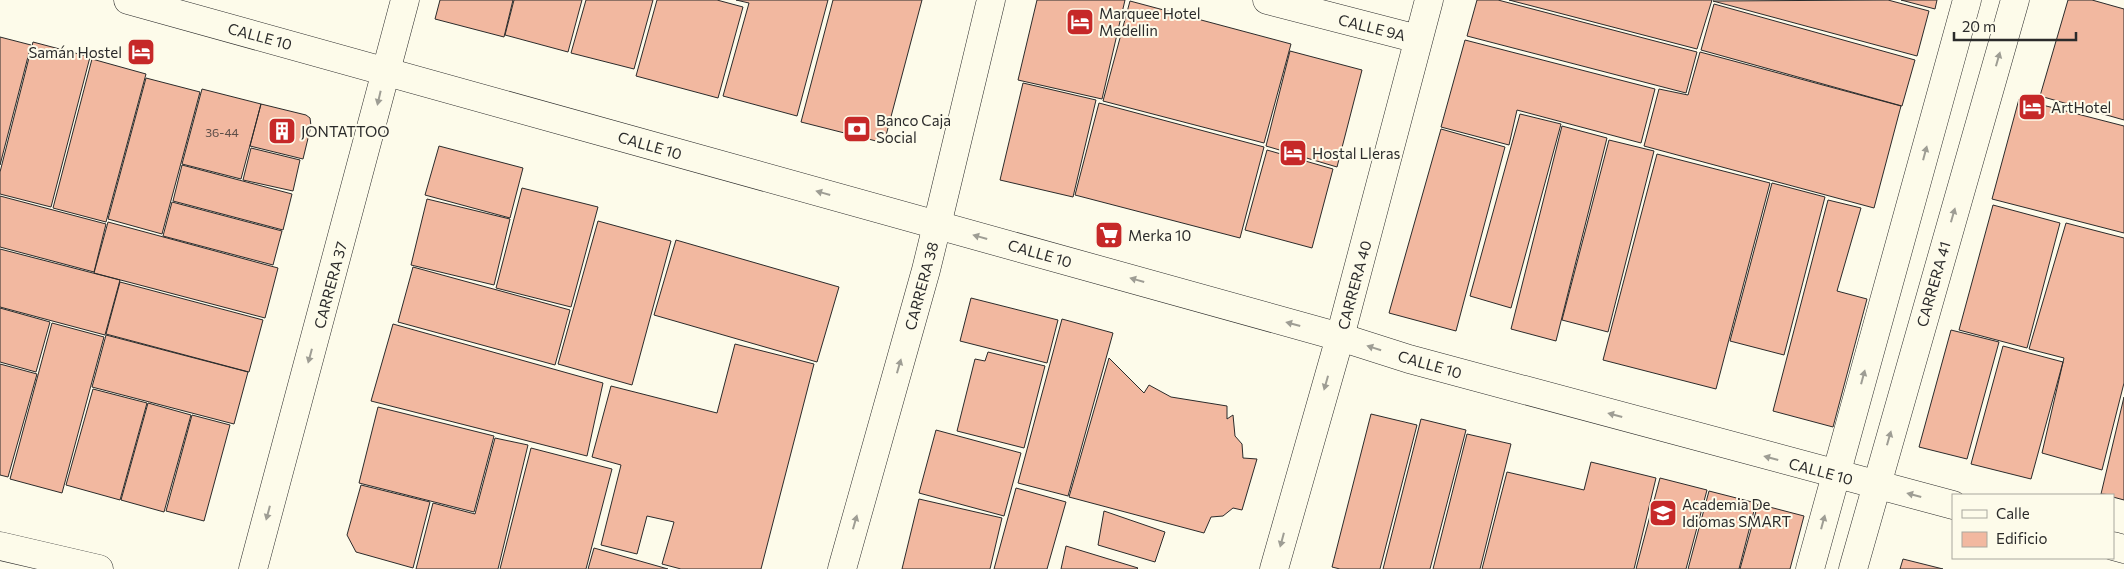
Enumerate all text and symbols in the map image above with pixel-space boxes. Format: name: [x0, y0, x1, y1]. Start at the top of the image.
place label: Marquee Hotel Medellin: [1099, 4, 1201, 39]
hotel icon: Marquee Hotel Medellin: [1065, 7, 1095, 37]
street label: CALLE 9A: [1336, 10, 1408, 44]
scale bar: [1954, 10, 2076, 42]
text: 20 m: [1962, 17, 1996, 35]
street label: CALLE 10: [226, 19, 294, 53]
hotel icon: Samán Hostel: [126, 37, 156, 67]
place label: Samán Hostel: [28, 43, 122, 61]
one-way arrow: [1995, 51, 2003, 66]
one-way arrow: [375, 90, 383, 105]
hotel icon: ArtHotel: [2017, 92, 2047, 122]
place label: ArtHotel: [2051, 98, 2111, 116]
place label: Banco Caja Social: [876, 111, 951, 146]
bank icon: Banco Caja Social: [842, 114, 872, 144]
building icon: JONTATTOO: [267, 116, 297, 146]
place label: JONTATTOO: [301, 122, 390, 140]
house number: 36-44: [205, 125, 239, 139]
street label: CALLE 10: [616, 127, 684, 163]
hotel icon: Hostal Lleras: [1278, 138, 1308, 168]
place label: Hostal Lleras: [1312, 144, 1401, 162]
one-way arrow: [1921, 145, 1929, 160]
one-way arrow: [816, 189, 831, 197]
one-way arrow: [1950, 207, 1958, 222]
supermarket icon: Merka 10: [1094, 220, 1124, 250]
place label: Merka 10: [1128, 226, 1191, 244]
one-way arrow: [972, 232, 987, 240]
street label: CALLE 10: [1006, 235, 1074, 271]
street label: CARRERA 40: [1333, 238, 1375, 332]
street label: CARRERA 37: [310, 239, 350, 330]
street label: CARRERA 41: [1912, 239, 1954, 329]
street label: CARRERA 38: [901, 240, 941, 332]
one-way arrow: [1129, 276, 1144, 284]
one-way arrow: [1285, 320, 1301, 328]
one-way arrow: [1366, 343, 1381, 351]
street label: CALLE 10: [1396, 346, 1464, 382]
one-way arrow: [306, 349, 314, 364]
one-way arrow: [896, 358, 904, 373]
one-way arrow: [1859, 370, 1867, 385]
one-way arrow: [1321, 376, 1329, 391]
one-way arrow: [1607, 411, 1622, 419]
one-way arrow: [1885, 431, 1893, 446]
one-way arrow: [1764, 453, 1779, 461]
street label: CALLE 10: [1787, 454, 1855, 488]
one-way arrow: [1907, 491, 1922, 499]
legend: [1952, 494, 2114, 559]
place label: Academia De Idiomas SMART: [1682, 495, 1792, 530]
school or university icon: Academia De Idiomas SMART: [1648, 498, 1678, 528]
text: Calle: [1996, 504, 2030, 522]
one-way arrow: [264, 506, 272, 521]
one-way arrow: [1819, 514, 1827, 530]
one-way arrow: [851, 515, 859, 530]
text: Edificio: [1996, 529, 2047, 547]
one-way arrow: [1278, 532, 1286, 547]

